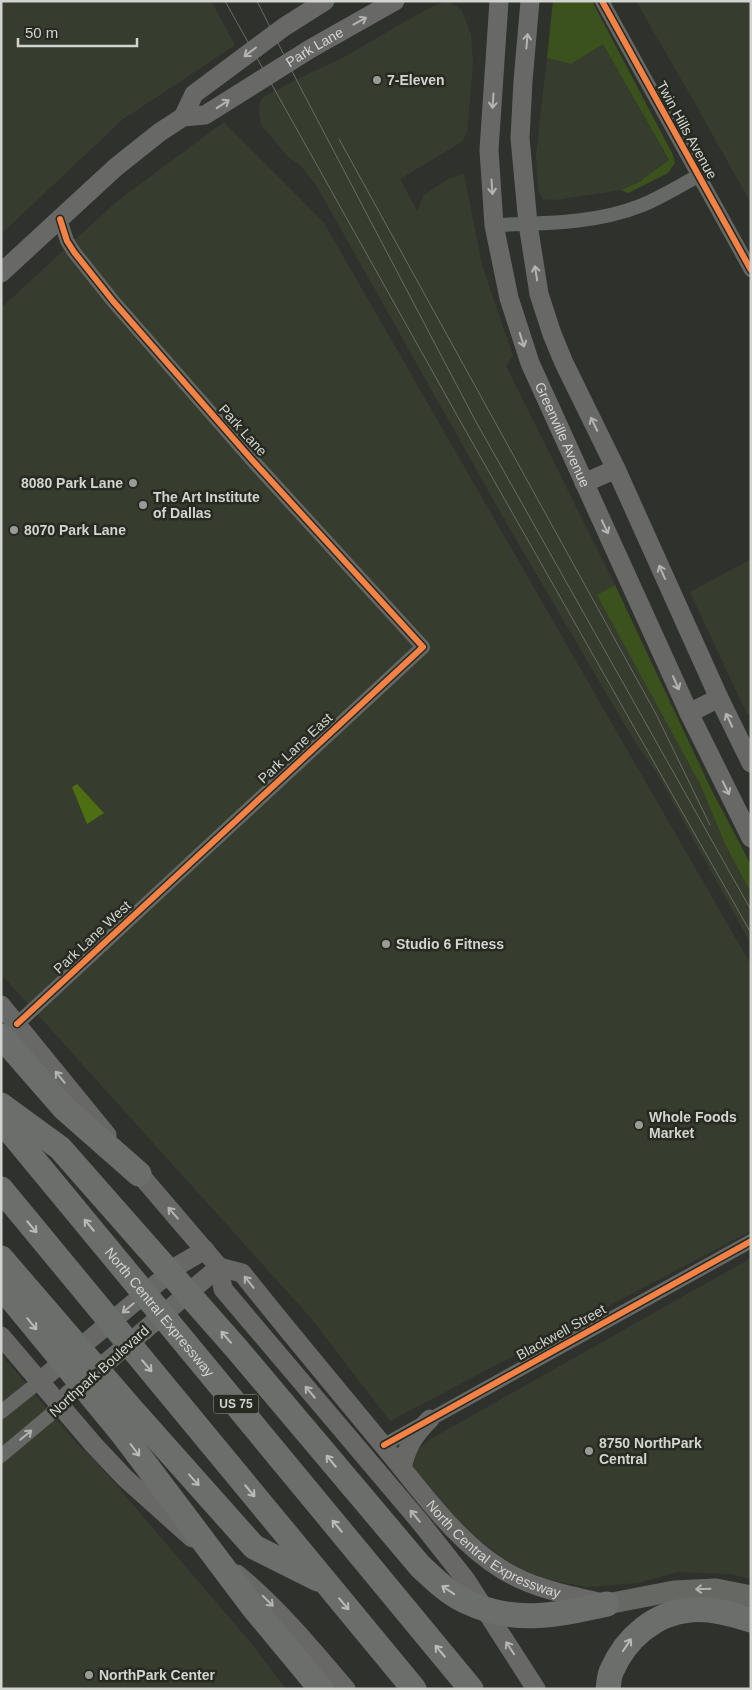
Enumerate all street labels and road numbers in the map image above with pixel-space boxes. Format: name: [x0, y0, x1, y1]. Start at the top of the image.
street label: Park Lane: [283, 24, 346, 70]
street label: Twin Hills Avenue: [653, 78, 721, 182]
street label: Greenville Avenue: [532, 380, 593, 490]
street label: Park Lane: [216, 401, 270, 459]
street label: Park Lane East: [255, 709, 336, 786]
street label: Park Lane West: [50, 897, 134, 977]
street label: North Central Expressway: [102, 1244, 218, 1380]
street label: Blackwell Street: [514, 1301, 609, 1363]
street label: Northpark Boulevard: [46, 1322, 152, 1420]
road number: US 75: [214, 1395, 258, 1414]
street label: North Central Expressway: [423, 1497, 563, 1601]

